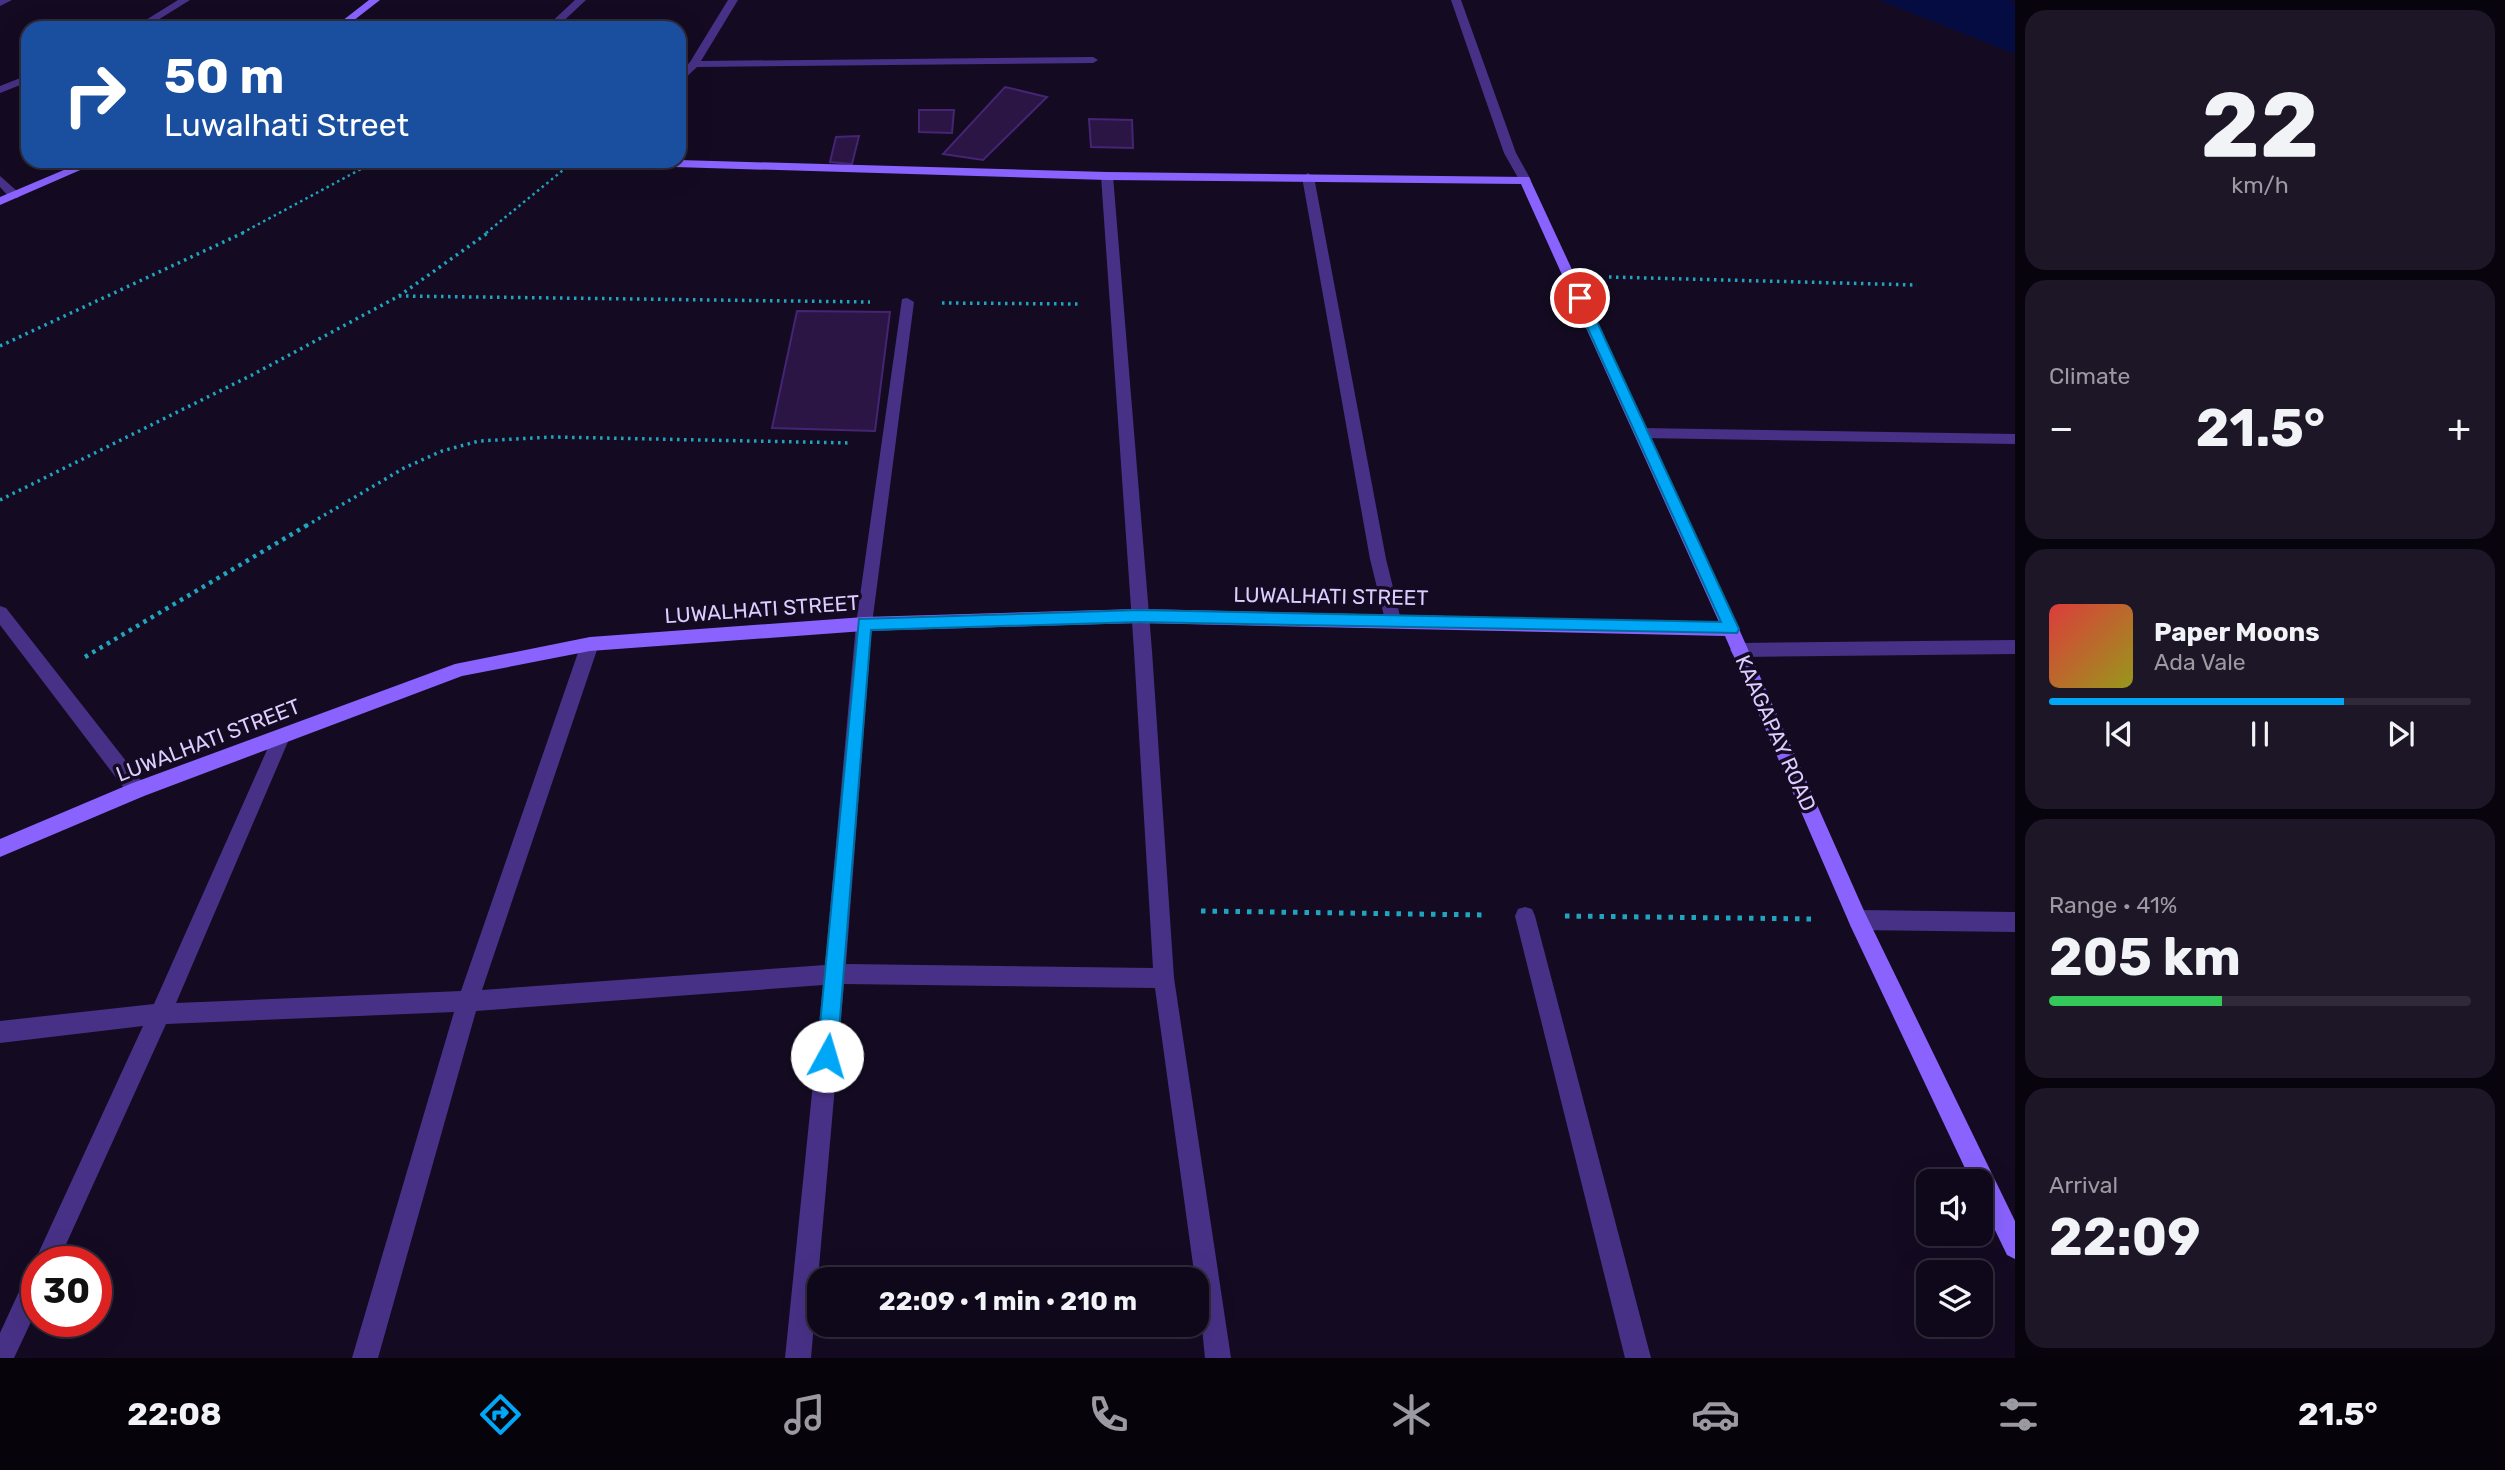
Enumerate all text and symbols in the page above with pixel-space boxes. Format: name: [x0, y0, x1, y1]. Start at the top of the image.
text: 50 m: [164, 47, 284, 105]
icon: right: [49, 49, 140, 140]
text: 22: [2201, 71, 2319, 179]
text: Luwalhati Street: [164, 106, 409, 144]
text: km/h: [2231, 171, 2289, 199]
pin: [1550, 268, 1610, 328]
icon: arrive: [1561, 279, 1599, 317]
text: Climate: [2049, 362, 2130, 390]
text: 21.5°: [2196, 397, 2325, 459]
text: −: [2049, 405, 2074, 451]
text: +: [2447, 405, 2471, 451]
street label: LUWALHATI STREET: [1233, 582, 1429, 610]
street label: LUWALHATI STREET: [664, 590, 860, 628]
text: Paper Moons: [2154, 617, 2320, 648]
text: Ada Vale: [2154, 648, 2246, 676]
street label: KAAGAPAY ROAD: [1730, 651, 1822, 815]
street label: LUWALHATI STREET: [112, 693, 304, 787]
icon: previous: [2100, 715, 2138, 753]
icon: pause: [2241, 715, 2279, 753]
icon: next: [2382, 715, 2420, 753]
text: Range · 41%: [2049, 891, 2177, 919]
text: 205 km: [2049, 926, 2241, 988]
position arrow: [790, 1019, 864, 1093]
map controls: [1916, 1169, 1993, 1337]
button: sound: [1916, 1169, 1993, 1246]
text: Arrival: [2049, 1171, 2118, 1199]
text: 22:09: [2049, 1206, 2200, 1268]
speed limit sign: 30: [21, 1246, 112, 1337]
button: layers: [1916, 1260, 1993, 1337]
text: 22:09 · 1 min · 210 m: [879, 1286, 1137, 1317]
icon: directions: [476, 1390, 525, 1439]
icon: music: [780, 1390, 829, 1439]
icon: phone: [1084, 1390, 1133, 1439]
icon: climate: [1387, 1390, 1436, 1439]
icon: car: [1691, 1390, 1740, 1439]
icon: filters: [1994, 1390, 2043, 1439]
text: 22:08: [127, 1395, 222, 1433]
text: 21.5°: [2298, 1395, 2378, 1433]

